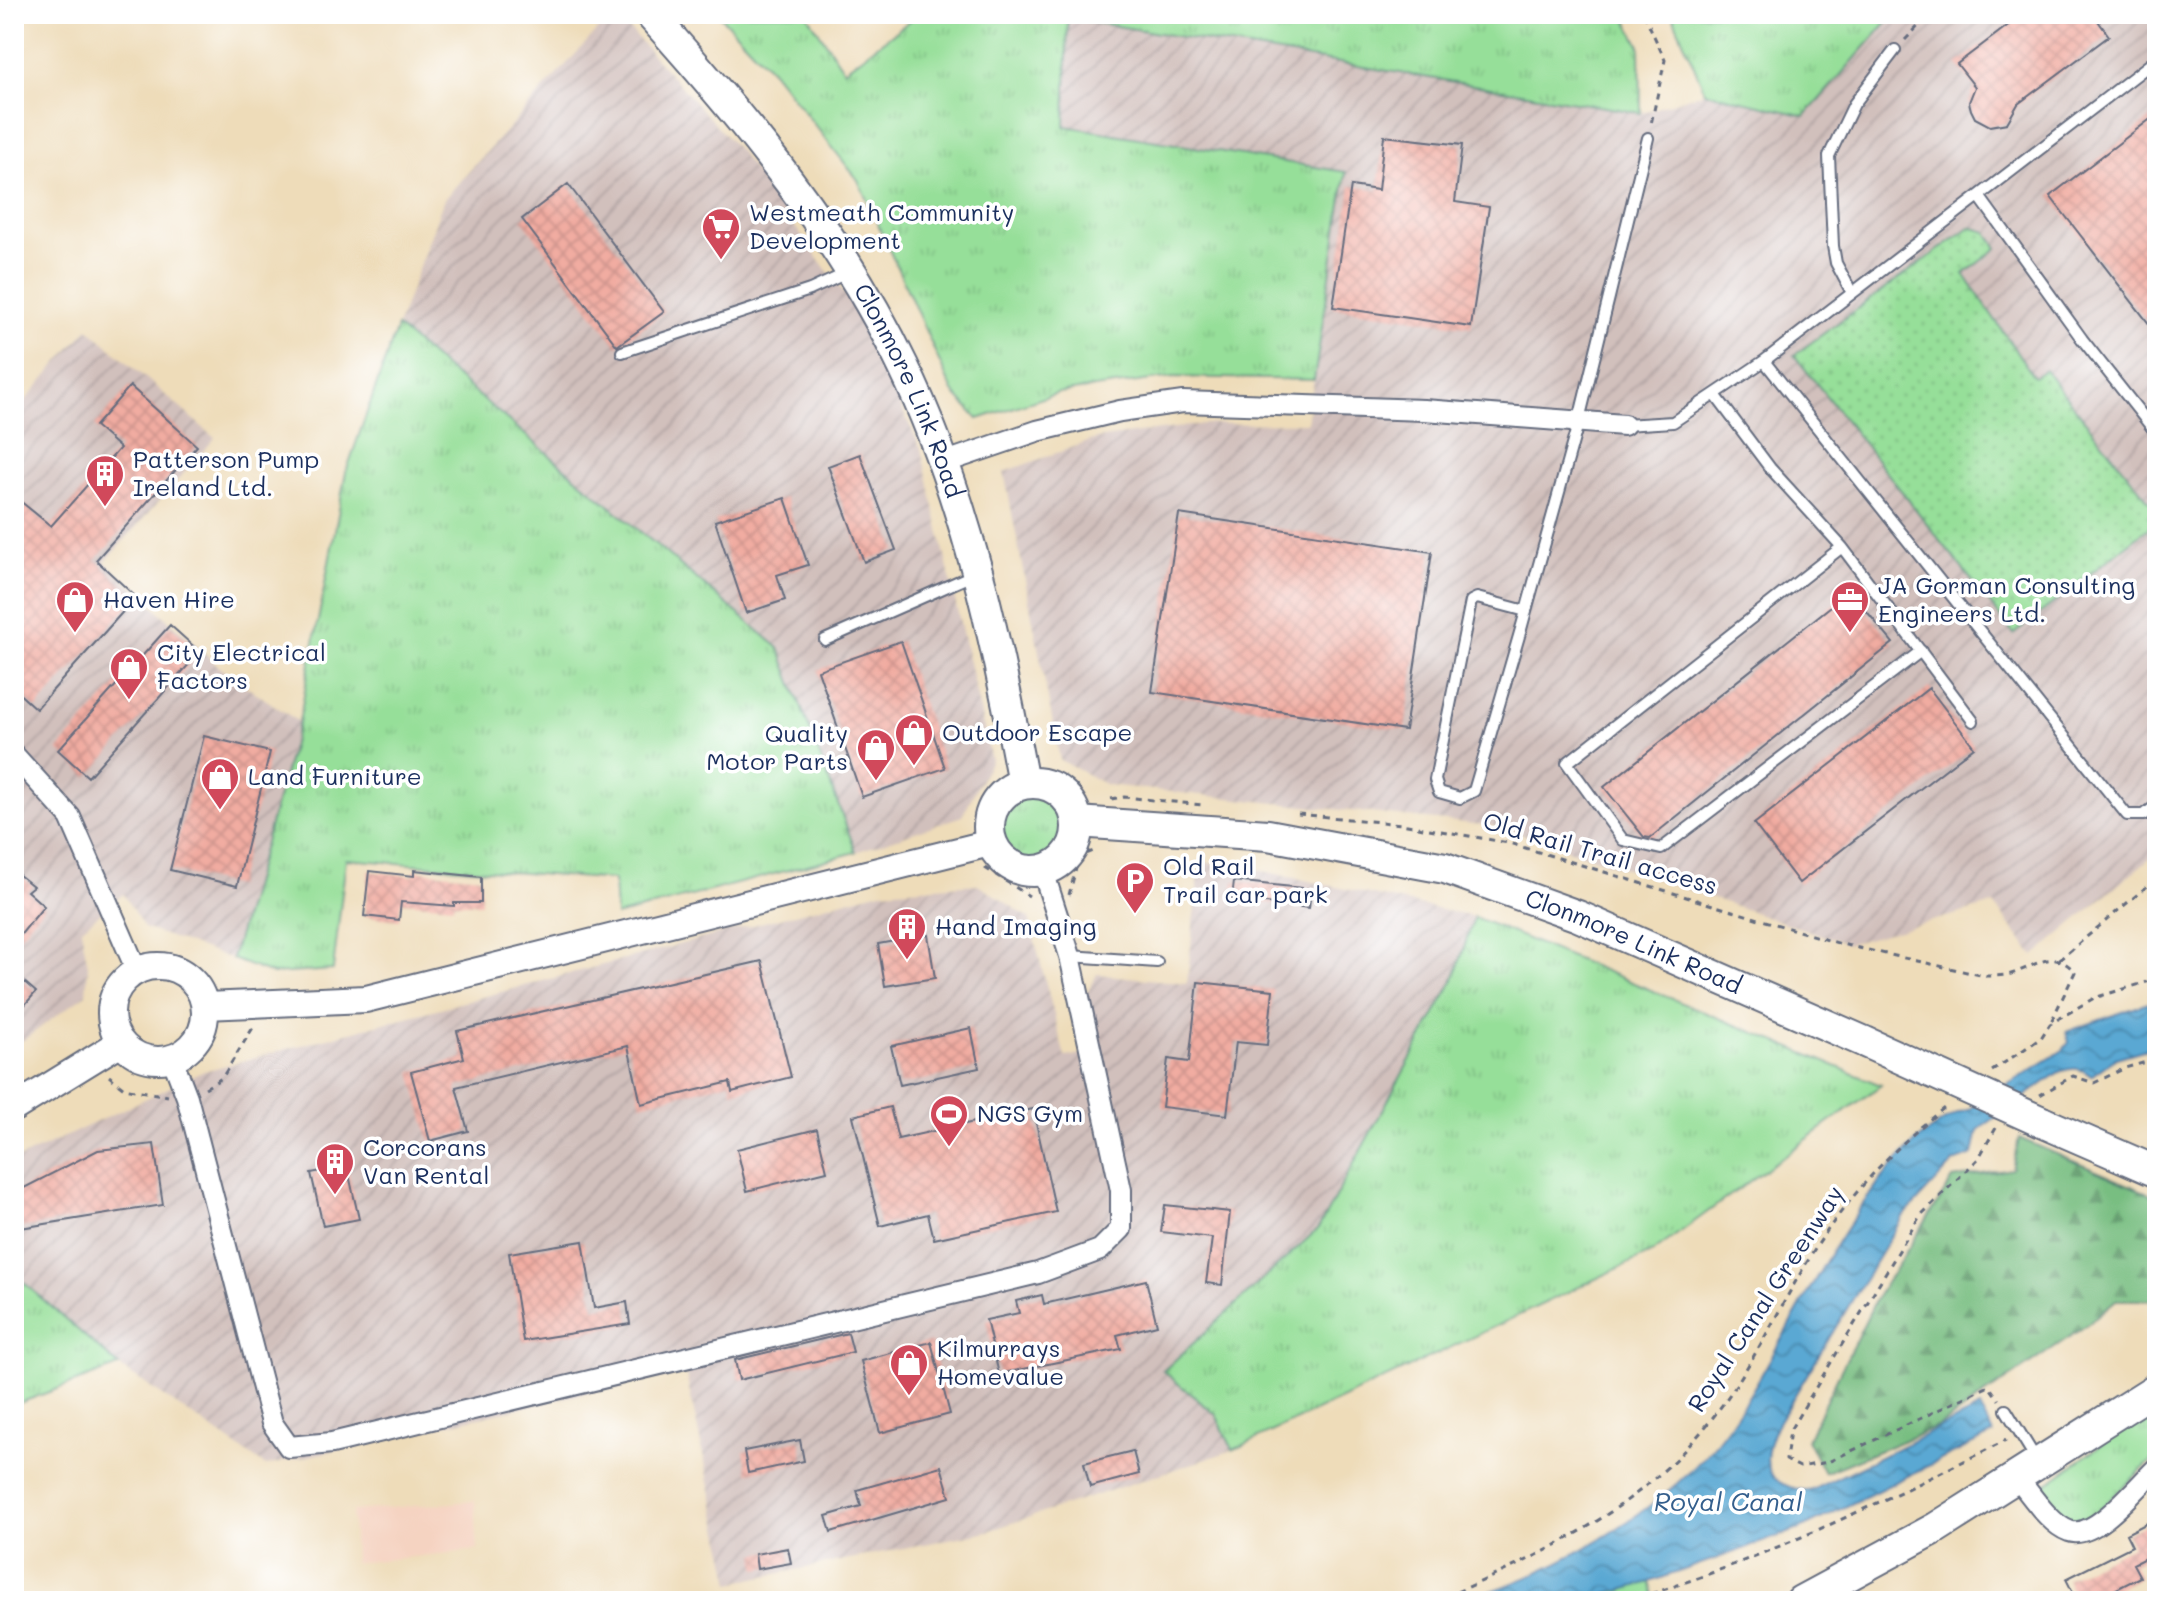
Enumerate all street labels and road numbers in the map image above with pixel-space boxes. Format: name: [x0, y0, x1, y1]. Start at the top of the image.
street label: Clonmore Link Road: [848, 277, 971, 501]
street label: Old Rail Trail access: [1480, 804, 1721, 901]
street label: Clonmore Link Road: [1522, 881, 1747, 1000]
street label: Royal Canal Greenway: [1680, 1179, 1850, 1417]

